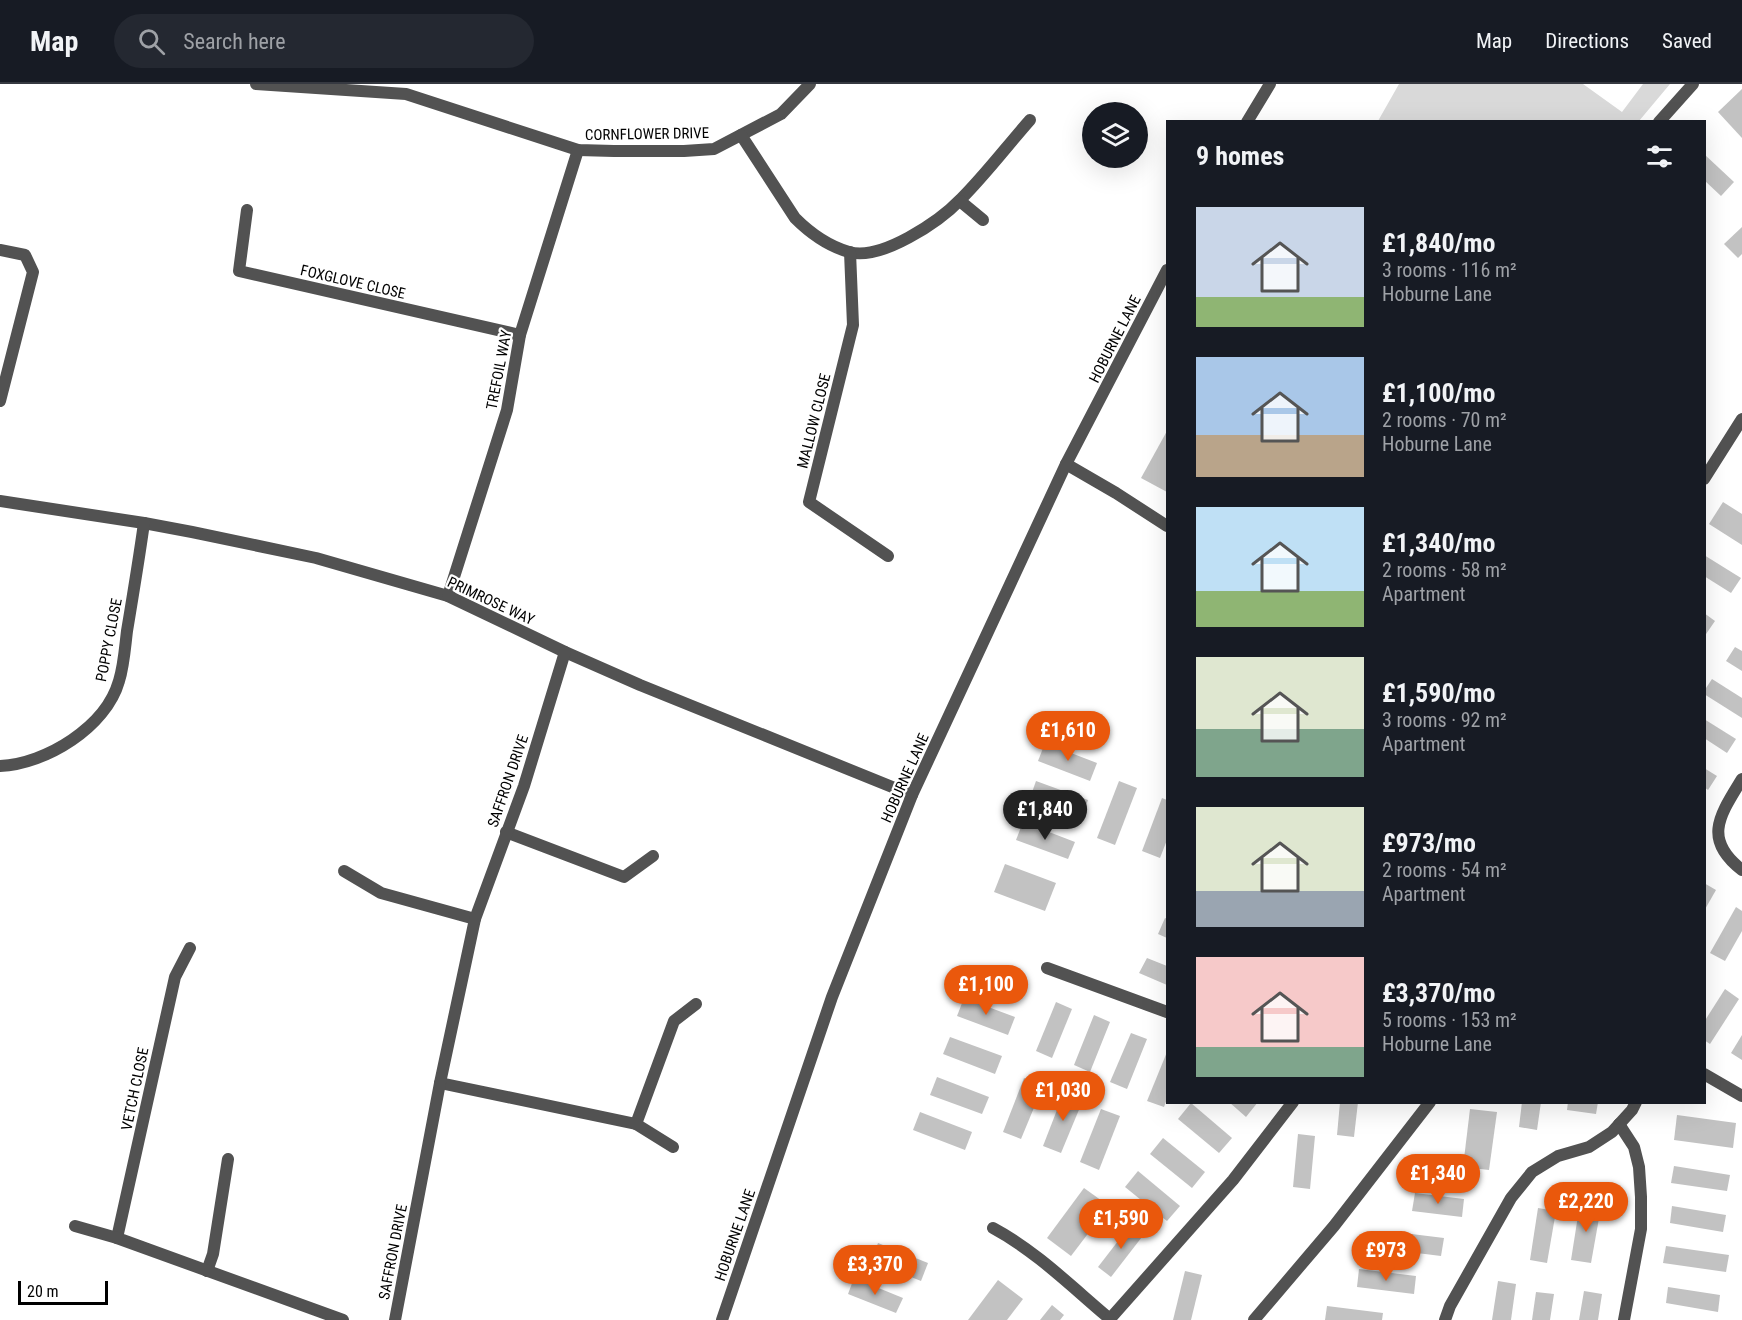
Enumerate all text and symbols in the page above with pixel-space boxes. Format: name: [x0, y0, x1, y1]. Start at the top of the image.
search box: [114, 14, 534, 68]
text: Map: [30, 25, 78, 58]
icon: search: [135, 25, 168, 58]
text: Search here: [183, 29, 286, 54]
text: Map: [1476, 29, 1512, 53]
text: Directions: [1545, 29, 1629, 53]
text: Saved: [1662, 29, 1712, 53]
map controls: [1082, 102, 1148, 168]
button: layers: [1082, 102, 1148, 168]
street label: CORNFLOWER DRIVE: [585, 124, 709, 144]
icon: filters: [1643, 140, 1676, 173]
text: 9 homes: [1196, 141, 1284, 171]
text: £1,840/mo: [1382, 228, 1495, 258]
icon: home: [1244, 231, 1316, 303]
text: 3 rooms · 116 m²: [1382, 258, 1517, 282]
street label: FOXGLOVE CLOSE: [299, 261, 407, 303]
text: Hoburne Lane: [1382, 282, 1492, 306]
street label: HOBURNE LANE: [1085, 292, 1145, 386]
street label: TREFOIL WAY: [482, 329, 516, 411]
street label: MALLOW CLOSE: [794, 372, 834, 470]
text: £1,100/mo: [1382, 378, 1495, 408]
icon: home: [1244, 381, 1316, 453]
text: 2 rooms · 70 m²: [1382, 408, 1507, 432]
text: Hoburne Lane: [1382, 432, 1492, 456]
text: £1,340/mo: [1382, 528, 1495, 558]
icon: home: [1244, 531, 1316, 603]
text: 2 rooms · 58 m²: [1382, 558, 1507, 582]
street label: PRIMROSE WAY: [445, 573, 537, 629]
text: Apartment: [1382, 582, 1466, 606]
street label: POPPY CLOSE: [92, 597, 126, 683]
text: £1,590/mo: [1382, 678, 1495, 708]
icon: home: [1244, 681, 1316, 753]
text: 3 rooms · 92 m²: [1382, 708, 1507, 732]
pin: £1,610: [1019, 711, 1117, 762]
text: £1,610: [1040, 718, 1096, 742]
street label: HOBURNE LANE: [877, 731, 933, 825]
street label: SAFFRON DRIVE: [484, 732, 532, 830]
text: Apartment: [1382, 732, 1466, 756]
pin: £1,840: [996, 790, 1094, 841]
text: £1,840: [1017, 797, 1073, 821]
text: £973/mo: [1382, 828, 1476, 858]
icon: home: [1244, 831, 1316, 903]
text: 2 rooms · 54 m²: [1382, 858, 1507, 882]
text: Apartment: [1382, 882, 1466, 906]
pin: £1,100: [937, 965, 1035, 1016]
text: £1,100: [958, 972, 1014, 996]
text: £3,370/mo: [1382, 978, 1495, 1008]
icon: home: [1244, 981, 1316, 1053]
text: 5 rooms · 153 m²: [1382, 1008, 1517, 1032]
text: Hoburne Lane: [1382, 1032, 1492, 1056]
street label: VETCH CLOSE: [117, 1046, 153, 1132]
pin: £1,030: [1014, 1071, 1112, 1122]
text: £1,030: [1035, 1078, 1091, 1102]
pin: £1,340: [1389, 1154, 1487, 1205]
text: £1,340: [1410, 1161, 1466, 1185]
pin: £2,220: [1537, 1182, 1635, 1233]
street label: HOBURNE LANE: [711, 1187, 759, 1283]
text: £2,220: [1558, 1189, 1614, 1213]
pin: £1,590: [1072, 1199, 1170, 1250]
street label: SAFFRON DRIVE: [375, 1203, 411, 1301]
text: £1,590: [1093, 1206, 1149, 1230]
pin: £973: [1350, 1231, 1422, 1282]
text: £973: [1366, 1238, 1406, 1262]
pin: £3,370: [826, 1245, 924, 1296]
text: £3,370: [847, 1252, 903, 1276]
scale bar: [18, 1278, 108, 1306]
text: 20 m: [27, 1282, 59, 1301]

